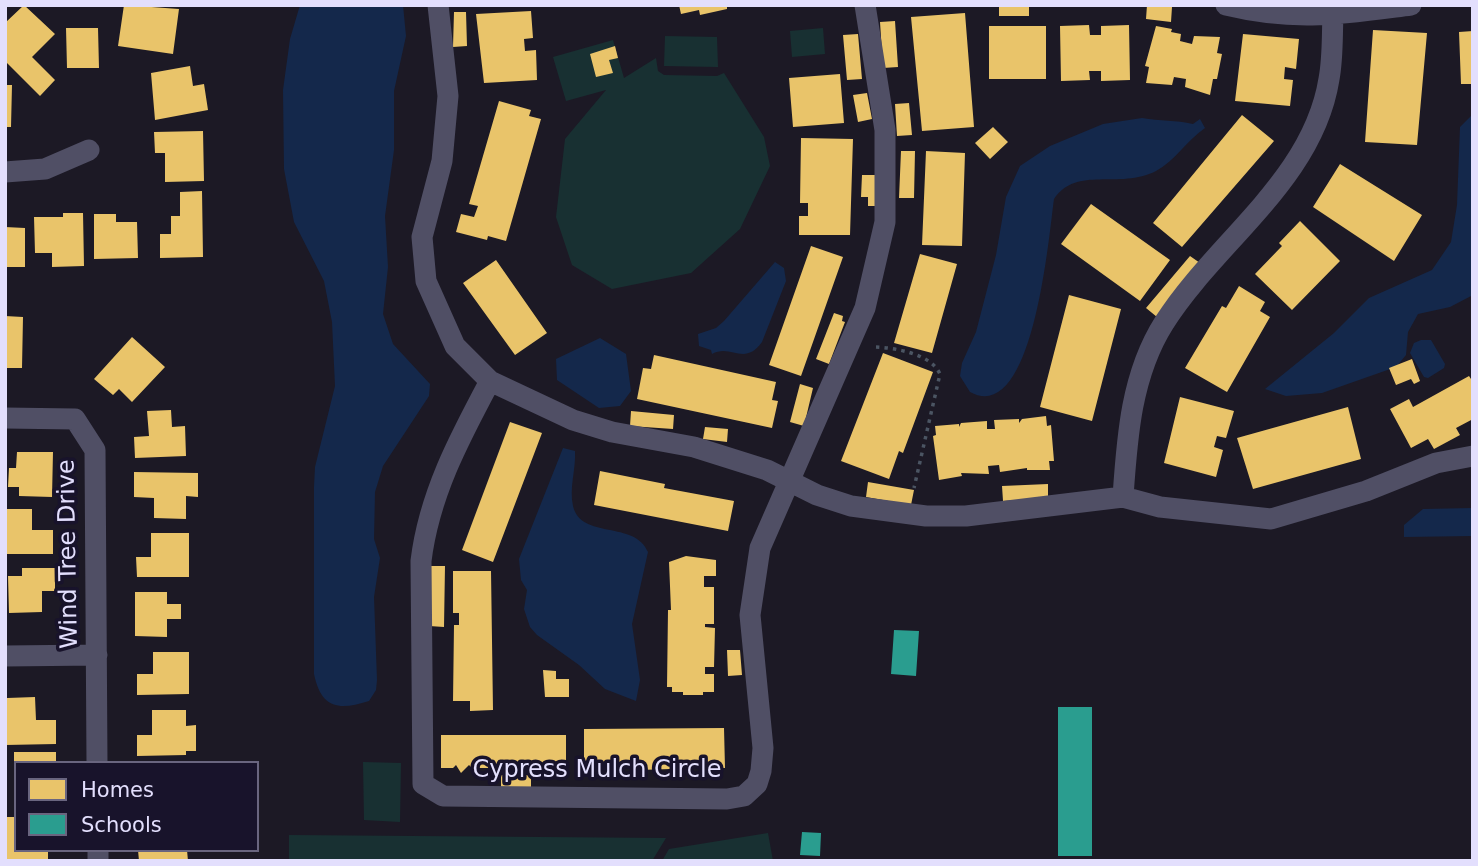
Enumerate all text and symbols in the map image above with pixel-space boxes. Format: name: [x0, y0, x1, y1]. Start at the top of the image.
street label: Wind Tree Drive: [53, 459, 85, 649]
street label: Cypress Mulch Circle: [473, 757, 721, 785]
legend: [14, 761, 259, 852]
text: Homes: [81, 778, 154, 802]
text: Schools: [81, 813, 162, 837]

